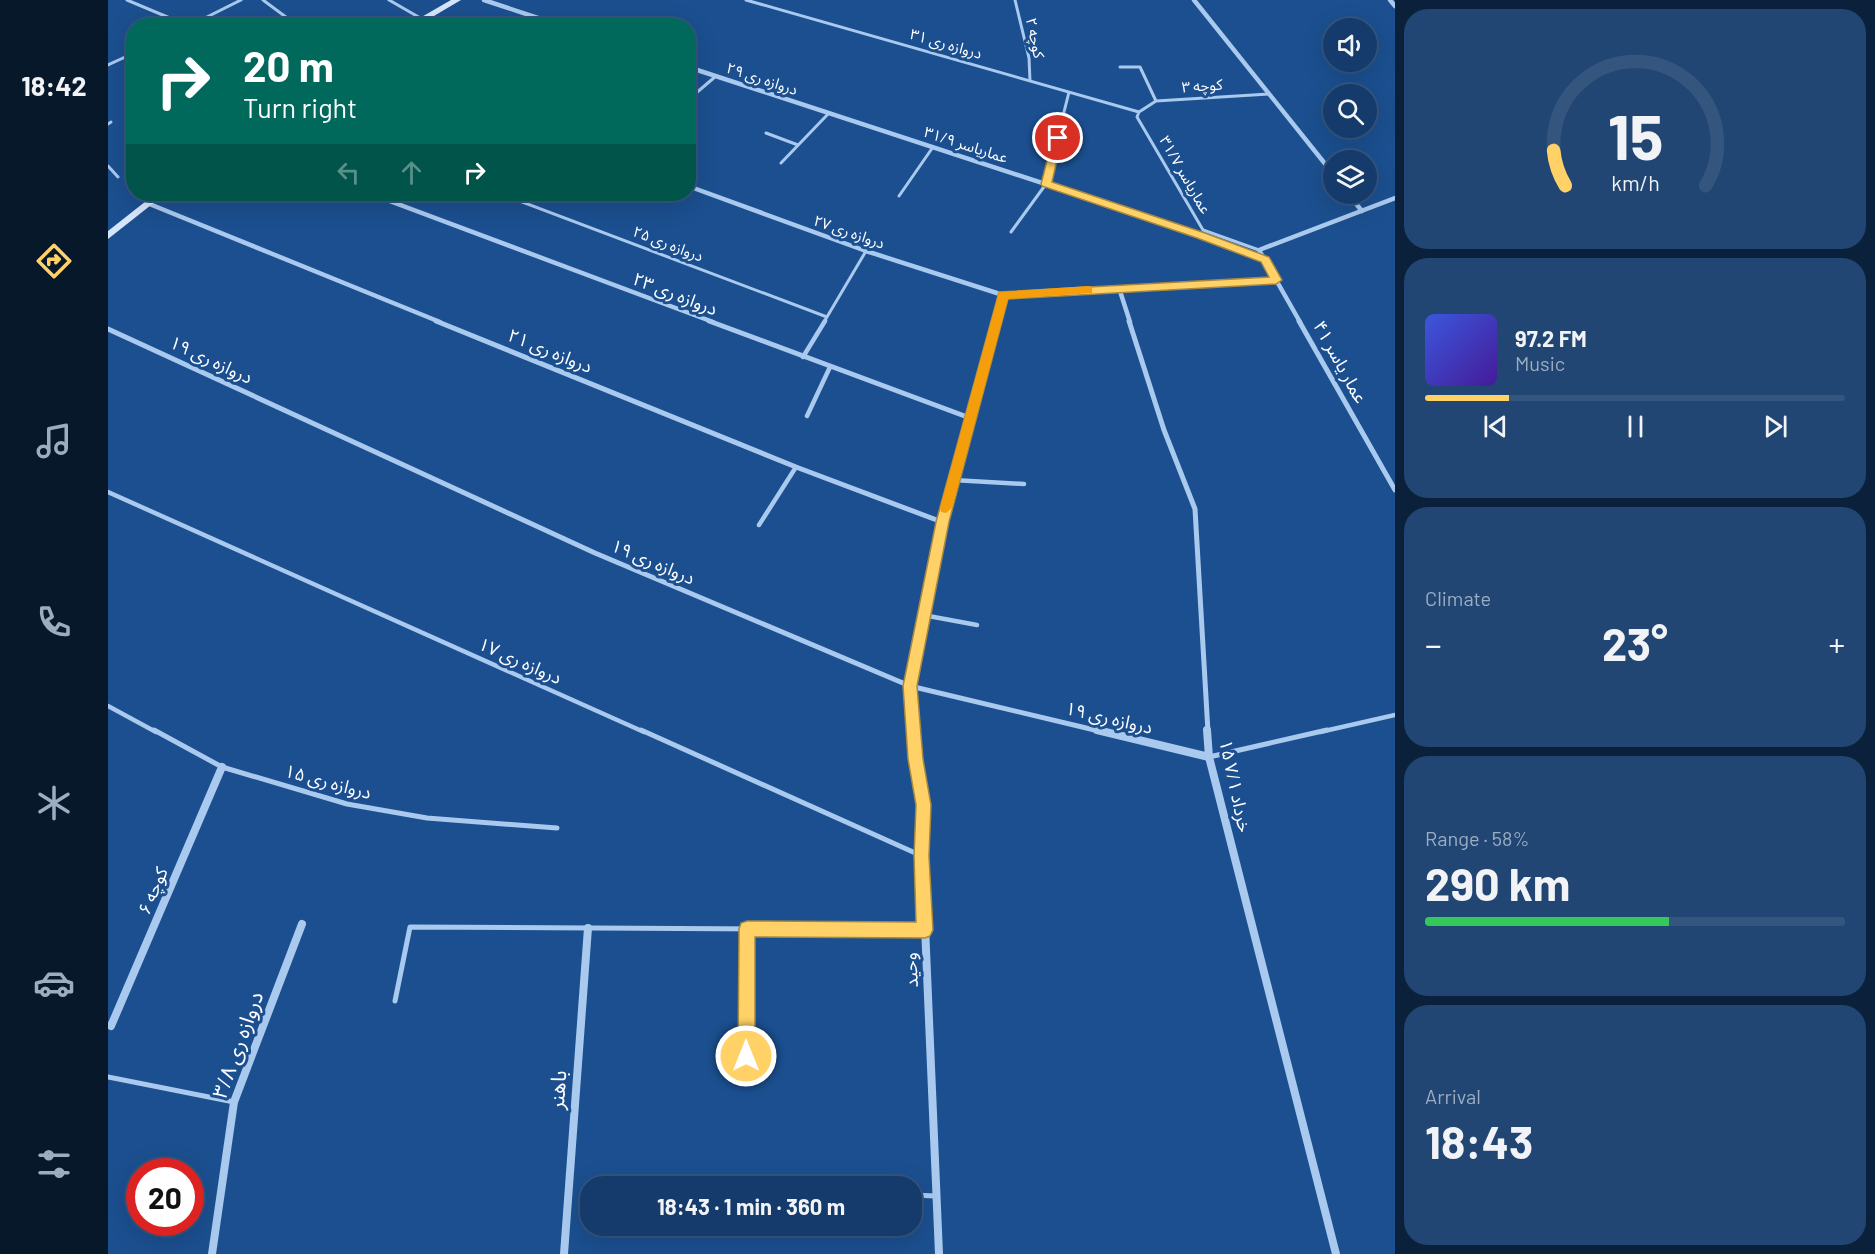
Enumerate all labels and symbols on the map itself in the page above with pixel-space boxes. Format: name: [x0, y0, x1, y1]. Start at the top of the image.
street label: کوچه ۲: [1021, 16, 1049, 61]
street label: دروازه ری ۳۱: [908, 24, 984, 63]
street label: دروازه ری ۲۹: [724, 58, 800, 99]
street label: کوچه ۳: [1181, 75, 1224, 97]
pin: [1032, 112, 1083, 163]
street label: عماریاسر ۳۱/۹: [922, 122, 1011, 167]
street label: عماریاسر ۳۱/۷: [1155, 132, 1216, 218]
street label: دروازه ری ۲۷: [811, 210, 887, 253]
street label: دروازه ری ۲۵: [630, 221, 706, 266]
street label: دروازه ری ۲۳: [630, 267, 721, 320]
street label: عمار یاسر ۴۱: [1308, 316, 1373, 407]
street label: دروازه ری ۲۱: [505, 323, 596, 378]
street label: دروازه ری ۱۹: [166, 330, 256, 389]
street label: دروازه ری ۱۹: [608, 534, 699, 589]
street label: دروازه ری ۱۷: [475, 632, 565, 689]
street label: دروازه ری ۱۹: [1063, 696, 1155, 739]
street label: ۱۵ خرداد ۷/۱: [1214, 737, 1257, 834]
street label: دروازه ری ۱۵: [282, 759, 374, 804]
street label: کوچه ۶: [132, 863, 173, 918]
street label: وحید: [898, 952, 922, 988]
street label: دروازه ری ۳/۸: [206, 988, 268, 1102]
position arrow: [714, 1024, 778, 1088]
street label: باهنر: [543, 1069, 571, 1111]
speed limit sign: 20: [126, 1158, 204, 1236]

